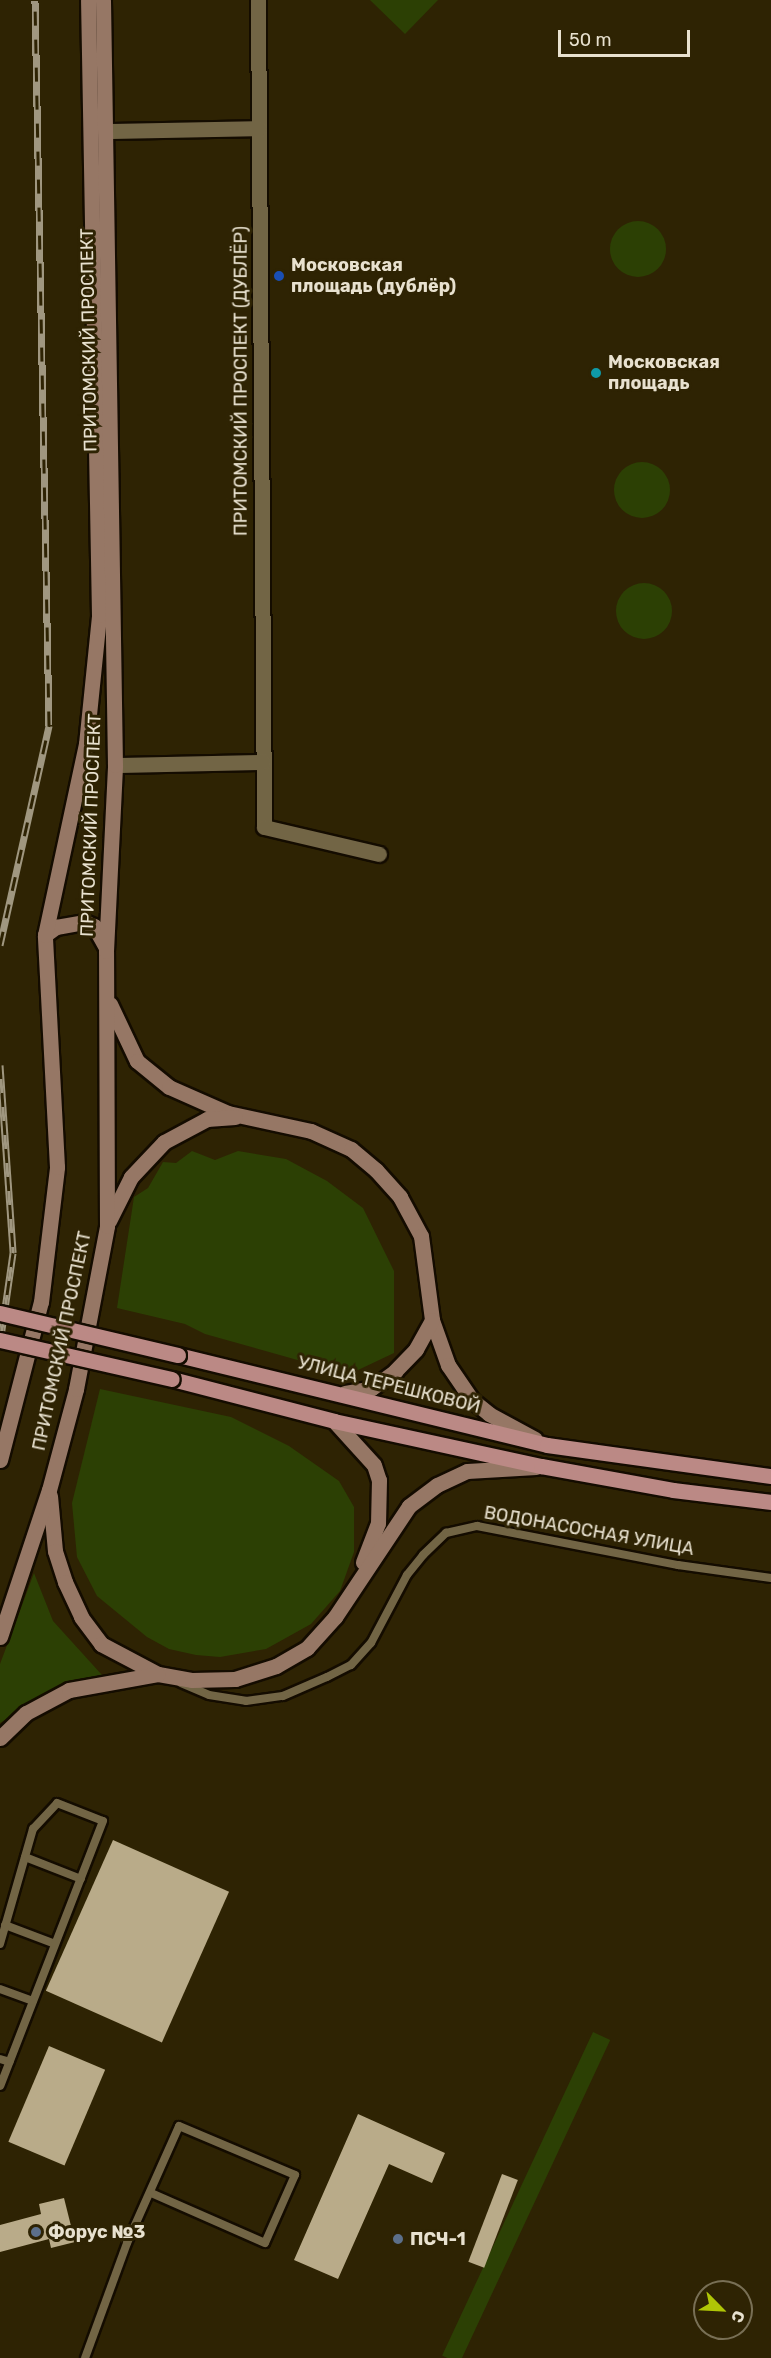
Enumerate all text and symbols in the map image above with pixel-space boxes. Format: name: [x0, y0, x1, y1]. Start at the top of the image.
scale bar: [561, 18, 693, 56]
text: 50 m: [569, 29, 612, 51]
street label: ПРИТОМСКИЙ ПРОСПЕКТ (ДУБЛЁР): [230, 226, 252, 536]
street label: ПРИТОМСКИЙ ПРОСПЕКТ: [76, 228, 102, 452]
place label: Московская площадь (дублёр): [291, 255, 456, 298]
marker: Московская площадь (дублёр): [272, 269, 286, 283]
place label: Московская площадь: [608, 352, 720, 394]
marker: Московская площадь: [589, 366, 603, 380]
street label: ПРИТОМСКИЙ ПРОСПЕКТ: [76, 713, 106, 937]
street label: ПРИТОМСКИЙ ПРОСПЕКТ: [28, 1229, 96, 1453]
street label: УЛИЦА ТЕРЕШКОВОЙ: [295, 1352, 483, 1418]
street label: ВОДОНАСОСНАЯ УЛИЦА: [482, 1502, 696, 1560]
place label: Форус №3: [48, 2221, 145, 2243]
marker: Форус №3: [29, 2225, 43, 2239]
place label: ПСЧ-1: [410, 2228, 466, 2250]
marker: ПСЧ-1: [391, 2232, 405, 2246]
north arrow: [693, 2280, 753, 2340]
text: С: [727, 2308, 749, 2326]

